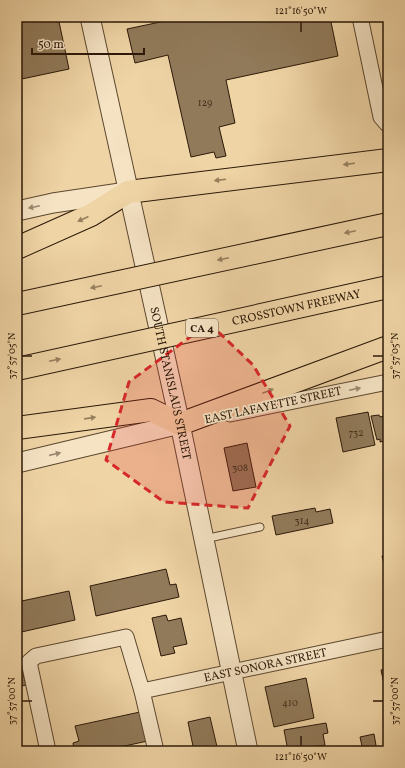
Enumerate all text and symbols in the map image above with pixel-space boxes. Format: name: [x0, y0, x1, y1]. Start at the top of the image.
text: 121°16'50"W: [275, 4, 327, 18]
scale bar: [32, 30, 144, 56]
text: 50 m: [38, 37, 64, 53]
house number: 129: [198, 96, 212, 110]
one-way arrow: [343, 161, 355, 167]
one-way arrow: [214, 177, 226, 183]
one-way arrow: [28, 205, 40, 211]
one-way arrow: [77, 216, 88, 222]
one-way arrow: [344, 229, 356, 235]
one-way arrow: [217, 257, 229, 263]
one-way arrow: [90, 284, 102, 290]
street label: CROSSTOWN FREEWAY: [231, 286, 363, 330]
street label: SOUTH STANISLAUS STREET: [145, 305, 194, 461]
road number: CA 4: [186, 319, 218, 337]
text: 37°57'05"N: [5, 332, 19, 379]
text: 37°57'05"N: [388, 332, 402, 379]
one-way arrow: [49, 357, 61, 363]
street label: EAST LAFAYETTE STREET: [203, 384, 343, 428]
one-way arrow: [349, 385, 361, 391]
one-way arrow: [263, 387, 275, 393]
one-way arrow: [84, 415, 96, 422]
house number: 732: [348, 426, 364, 440]
one-way arrow: [49, 450, 61, 456]
house number: 308: [232, 461, 248, 475]
house number: 314: [295, 514, 310, 528]
street label: EAST SONORA STREET: [203, 645, 328, 687]
text: 37°57'00"N: [5, 676, 19, 725]
text: 37°57'00"N: [388, 676, 402, 725]
house number: 410: [282, 696, 298, 710]
text: 121°16'50"W: [275, 750, 327, 764]

